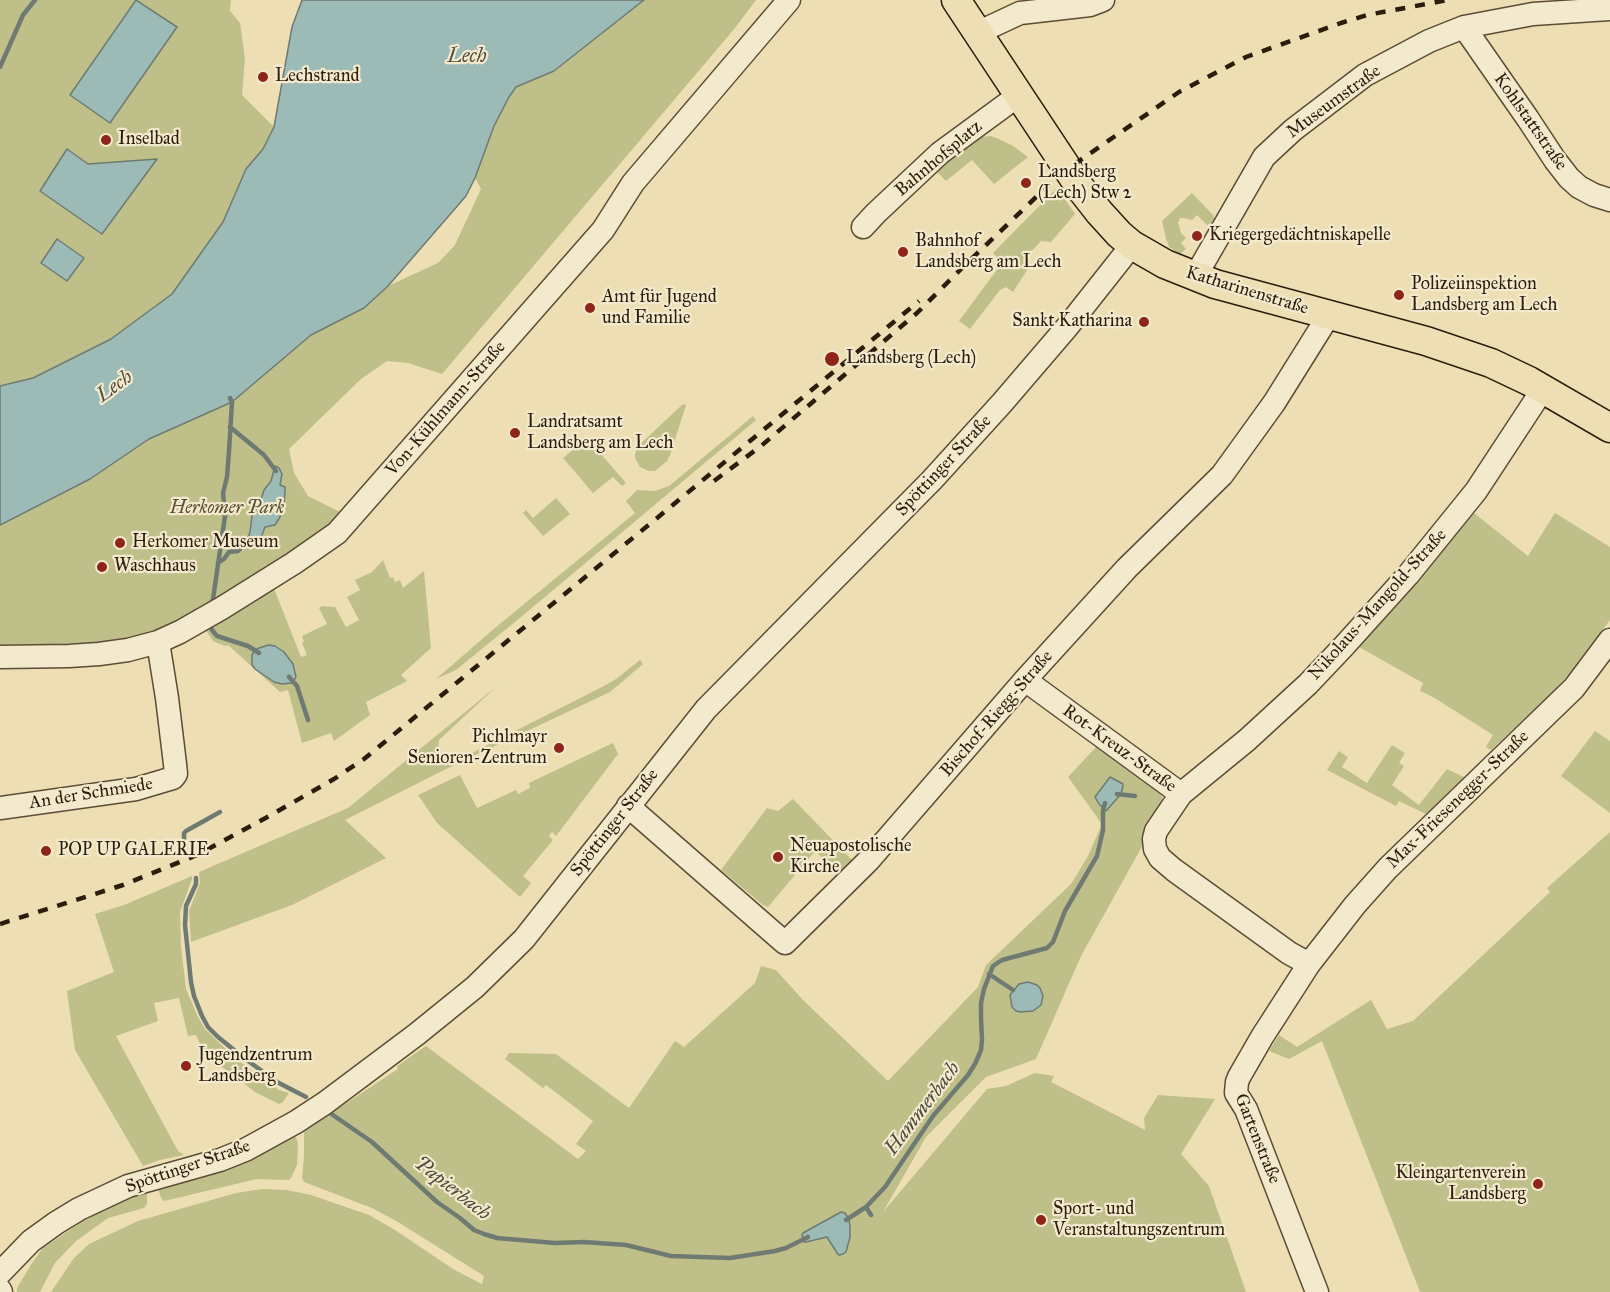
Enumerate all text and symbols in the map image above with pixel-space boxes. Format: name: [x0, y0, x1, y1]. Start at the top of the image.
water label: Lech: [448, 45, 486, 69]
street label: Museumstraße: [1283, 61, 1385, 143]
place label: Lechstrand: [275, 66, 359, 88]
street label: Kohlstattstraße: [1488, 69, 1572, 175]
marker: Lechstrand: [256, 70, 270, 84]
street label: Bahnhofsplatz: [891, 116, 987, 202]
place label: Inselbad: [118, 129, 180, 151]
marker: Inselbad: [99, 133, 113, 147]
place label: Landsberg (Lech) Stw 2: [1038, 162, 1132, 204]
marker: Landsberg (Lech) Stw 2: [1019, 176, 1033, 190]
place label: Kriegergedächtniskapelle: [1209, 225, 1391, 247]
marker: Kriegergedächtniskapelle: [1190, 229, 1204, 243]
place label: Bahnhof Landsberg am Lech: [915, 231, 1061, 274]
marker: Bahnhof Landsberg am Lech: [896, 245, 910, 259]
street label: Katharinenstraße: [1183, 262, 1311, 320]
place label: Polizeiinspektion Landsberg am Lech: [1411, 274, 1557, 316]
place label: Amt für Jugend und Familie: [602, 287, 717, 330]
marker: Polizeiinspektion Landsberg am Lech: [1392, 288, 1406, 302]
marker: Amt für Jugend und Familie: [583, 301, 597, 315]
place label: Sankt Katharina: [1012, 311, 1132, 333]
marker: Sankt Katharina: [1137, 315, 1151, 329]
street label: Von-Kühlmann-Straße: [381, 337, 511, 481]
place label: Landsberg (Lech): [846, 348, 976, 370]
marker: Landsberg (Lech): [823, 350, 841, 368]
water label: Lech: [92, 366, 138, 408]
street label: Spöttinger Straße: [892, 411, 996, 521]
place label: Landratsamt Landsberg am Lech: [527, 412, 673, 454]
marker: Landratsamt Landsberg am Lech: [508, 426, 522, 440]
park label: Herkomer Park: [170, 498, 284, 520]
street label: Nikolaus-Mangold-Straße: [1304, 525, 1452, 685]
place label: Herkomer Museum: [132, 532, 279, 554]
marker: Herkomer Museum: [113, 536, 127, 550]
place label: Waschhaus: [114, 556, 196, 578]
marker: Waschhaus: [95, 560, 109, 574]
street label: Bischof-Riegg-Straße: [936, 646, 1058, 782]
street label: Rot-Kreuz-Straße: [1058, 700, 1180, 798]
street label: Max-Friesenegger-Straße: [1382, 726, 1534, 874]
place label: Pichlmayr Senioren-Zentrum: [408, 727, 547, 770]
marker: Pichlmayr Senioren-Zentrum: [552, 741, 566, 755]
street label: Spöttinger Straße: [566, 765, 664, 881]
street label: An der Schmiede: [28, 774, 154, 814]
place label: Neuapostolische Kirche: [790, 836, 911, 878]
place label: POP UP GALERIE: [58, 840, 209, 862]
marker: POP UP GALERIE: [39, 844, 53, 858]
marker: Neuapostolische Kirche: [771, 850, 785, 864]
place label: Jugendzentrum Landsberg: [198, 1045, 313, 1088]
water label: Hammerbach: [880, 1058, 966, 1160]
marker: Jugendzentrum Landsberg: [179, 1059, 193, 1073]
street label: Gartenstraße: [1229, 1091, 1285, 1187]
street label: Spöttinger Straße: [123, 1136, 253, 1198]
water label: Papierbach: [409, 1152, 495, 1226]
place label: Kleingartenverein Landsberg: [1395, 1163, 1526, 1206]
marker: Kleingartenverein Landsberg: [1531, 1177, 1545, 1191]
place label: Sport- und Veranstaltungszentrum: [1053, 1199, 1225, 1242]
marker: Sport- und Veranstaltungszentrum: [1034, 1213, 1048, 1227]

